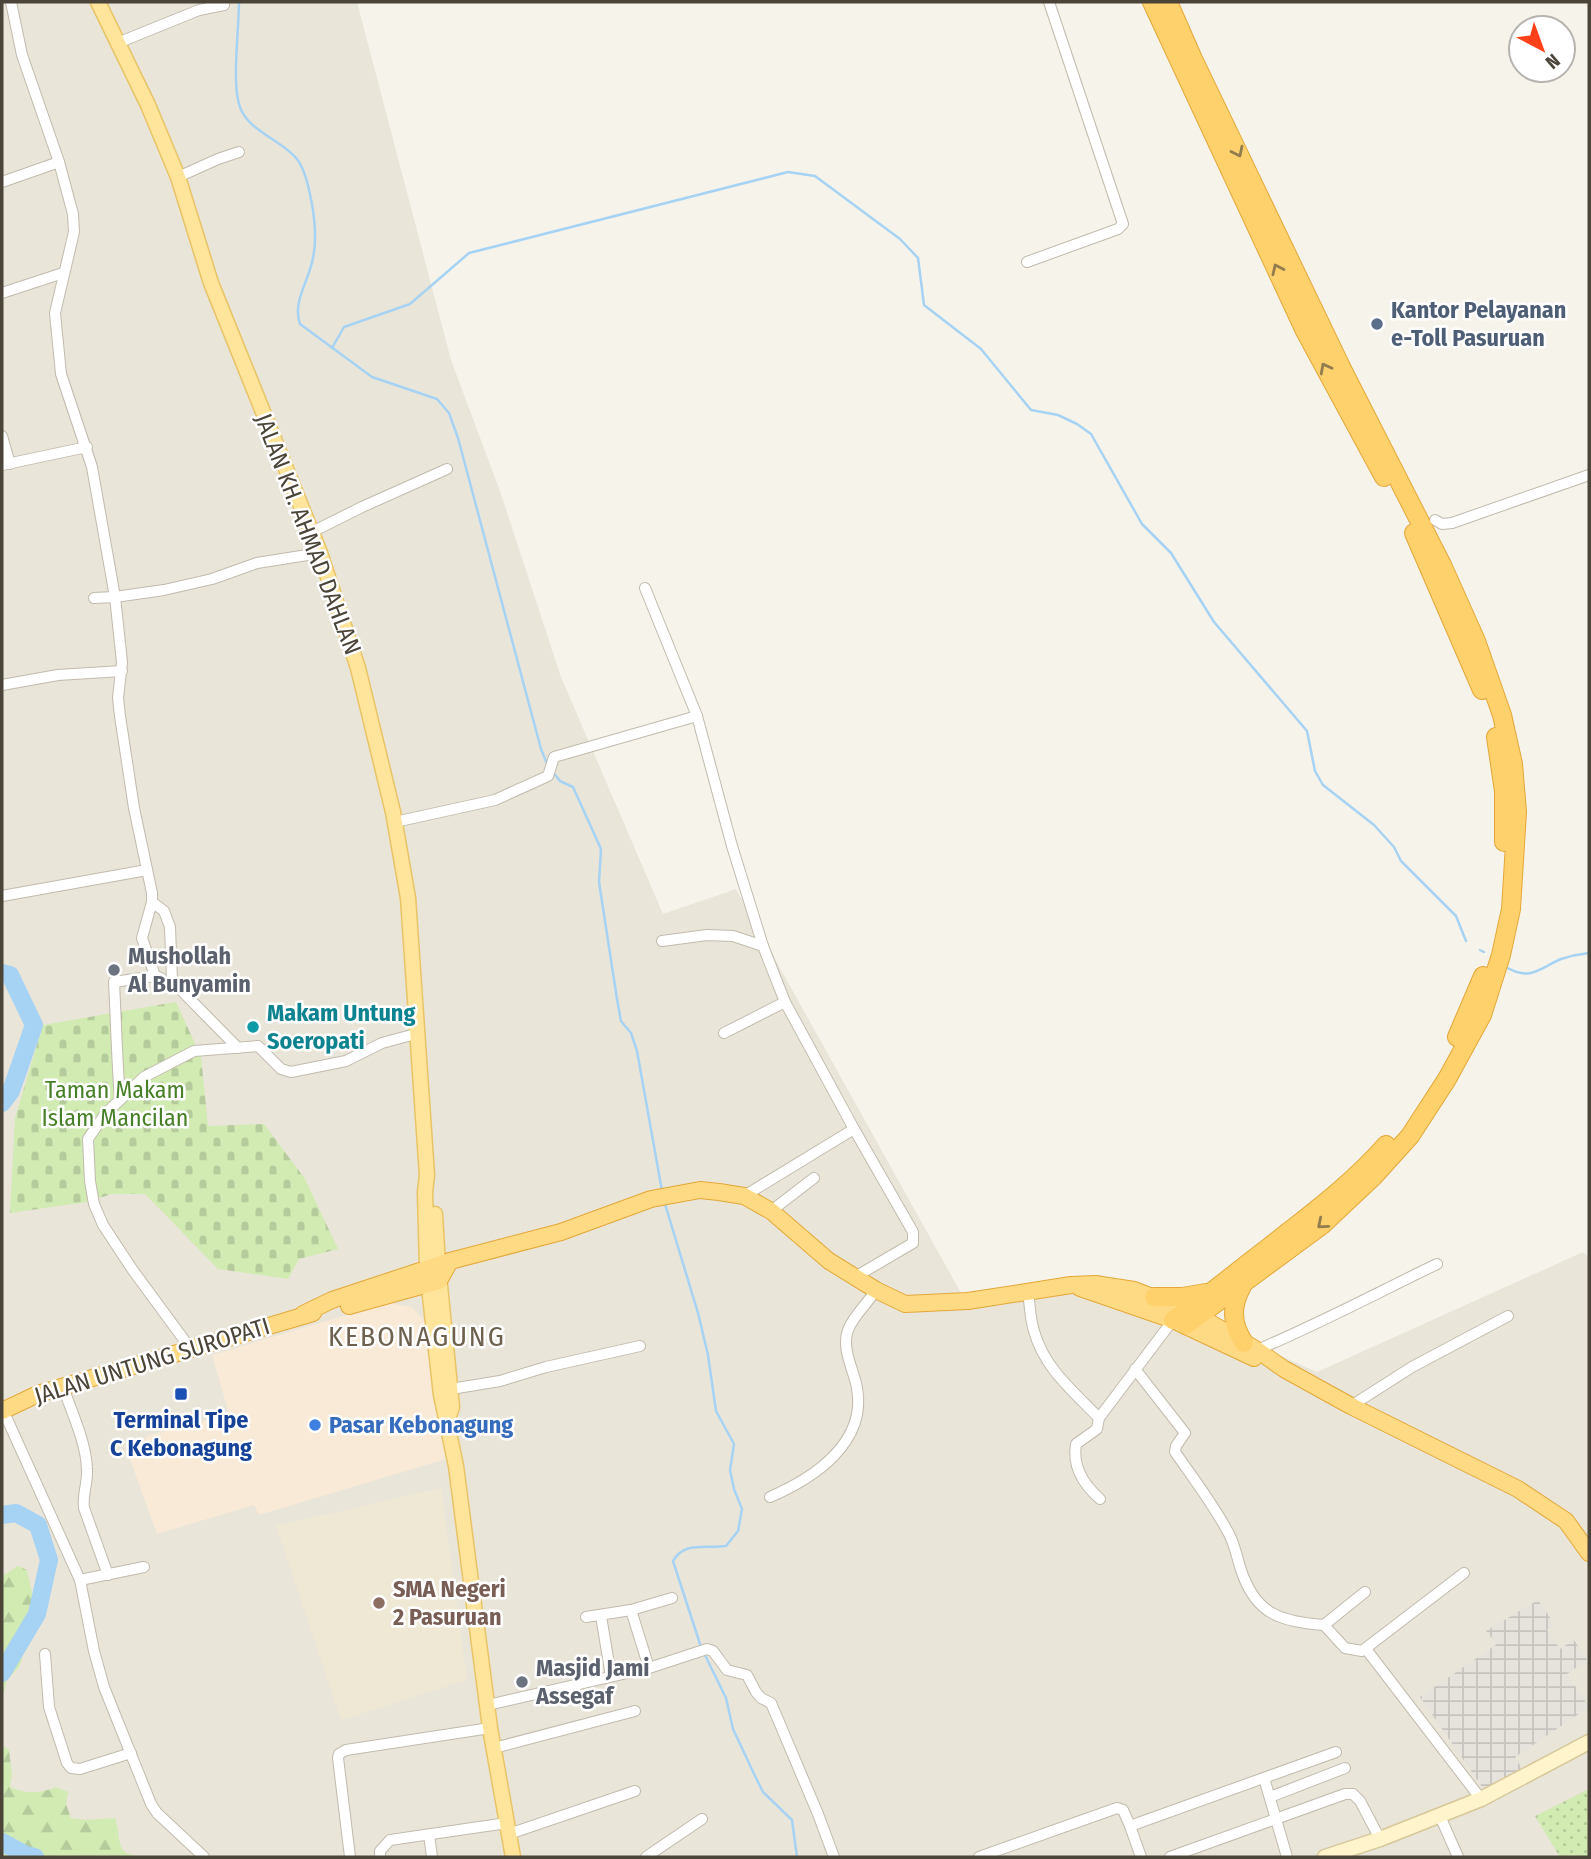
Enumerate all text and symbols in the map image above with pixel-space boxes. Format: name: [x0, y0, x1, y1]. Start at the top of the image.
north arrow: [1507, 14, 1577, 84]
text: N: [1541, 49, 1565, 74]
one-way arrow: [1230, 145, 1244, 157]
one-way arrow: [1271, 264, 1285, 276]
place label: Kantor Pelayanan e-Toll Pasuruan: [1391, 296, 1566, 352]
marker: Kantor Pelayanan e-Toll Pasuruan: [1369, 316, 1385, 332]
one-way arrow: [1320, 363, 1334, 376]
street label: JALAN KH. AHMAD DAHLAN: [249, 410, 367, 658]
place label: Mushollah Al Bunyamin: [127, 942, 251, 998]
marker: Mushollah Al Bunyamin: [106, 962, 122, 978]
place label: Makam Untung Soeropati: [267, 999, 415, 1055]
marker: Makam Untung Soeropati: [245, 1019, 261, 1035]
park label: Taman Makam Islam Mancilan: [41, 1076, 189, 1132]
one-way arrow: [1317, 1216, 1330, 1228]
street label: JALAN UNTUNG SUROPATI: [31, 1312, 273, 1410]
district label: KEBONAGUNG: [328, 1320, 506, 1353]
marker: Terminal Tipe C Kebonagung: [173, 1386, 189, 1402]
place label: Terminal Tipe C Kebonagung: [110, 1406, 252, 1462]
place label: Pasar Kebonagung: [329, 1411, 513, 1439]
marker: Pasar Kebonagung: [307, 1417, 323, 1433]
place label: SMA Negeri 2 Pasuruan: [392, 1575, 506, 1631]
marker: SMA Negeri 2 Pasuruan: [371, 1595, 387, 1611]
place label: Masjid Jami Assegaf: [535, 1654, 650, 1710]
marker: Masjid Jami Assegaf: [514, 1674, 530, 1690]

